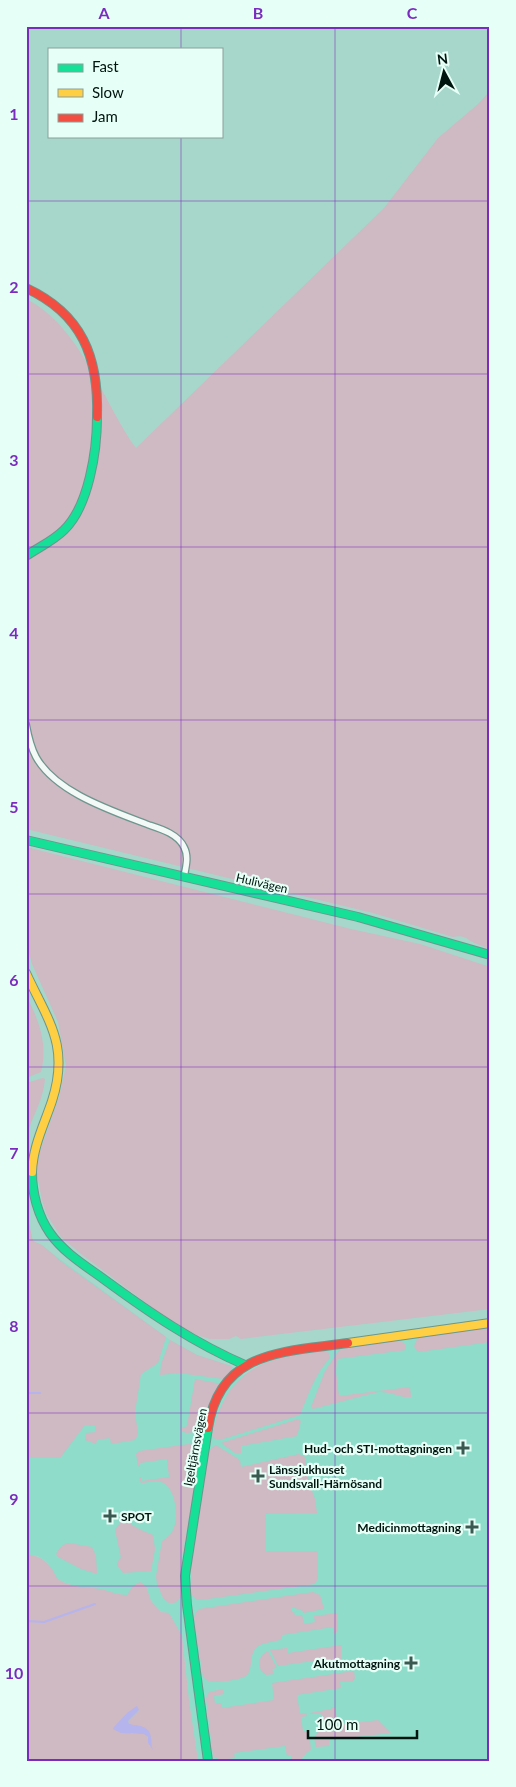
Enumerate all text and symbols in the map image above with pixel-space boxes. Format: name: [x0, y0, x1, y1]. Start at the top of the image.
text: A: [97, 3, 110, 22]
text: B: [253, 3, 263, 22]
text: C: [407, 3, 418, 22]
legend: [48, 48, 222, 138]
north arrow: [418, 48, 468, 98]
text: N: [436, 50, 449, 68]
text: Fast: [92, 57, 119, 75]
text: Slow: [92, 83, 124, 101]
text: 1: [9, 104, 19, 123]
text: Jam: [92, 107, 118, 125]
text: 2: [9, 277, 19, 296]
text: 3: [9, 450, 19, 469]
text: 4: [9, 623, 19, 642]
text: 5: [9, 797, 19, 816]
street label: Hulivägen: [235, 870, 289, 896]
text: 6: [9, 970, 19, 989]
text: 7: [9, 1143, 19, 1162]
text: 8: [9, 1316, 19, 1335]
street label: Igeltjärnsvägen: [180, 1407, 210, 1487]
place label: Hud- och STI-mottagningen: [304, 1441, 452, 1456]
marker: Hud- och STI-mottagningen: [456, 1441, 470, 1455]
place label: Länssjukhuset Sundsvall-Härnösand: [269, 1462, 382, 1491]
marker: Länssjukhuset Sundsvall-Härnösand: [251, 1469, 265, 1483]
text: 9: [9, 1489, 19, 1508]
marker: SPOT: [103, 1509, 117, 1523]
place label: SPOT: [121, 1509, 152, 1524]
place label: Medicinmottagning: [357, 1520, 462, 1535]
marker: Medicinmottagning: [465, 1520, 479, 1534]
place label: Akutmottagning: [312, 1656, 401, 1671]
marker: Akutmottagning: [404, 1656, 418, 1670]
text: 10: [5, 1663, 23, 1682]
scale bar: [308, 1707, 417, 1739]
text: 100 m: [316, 1715, 358, 1733]

